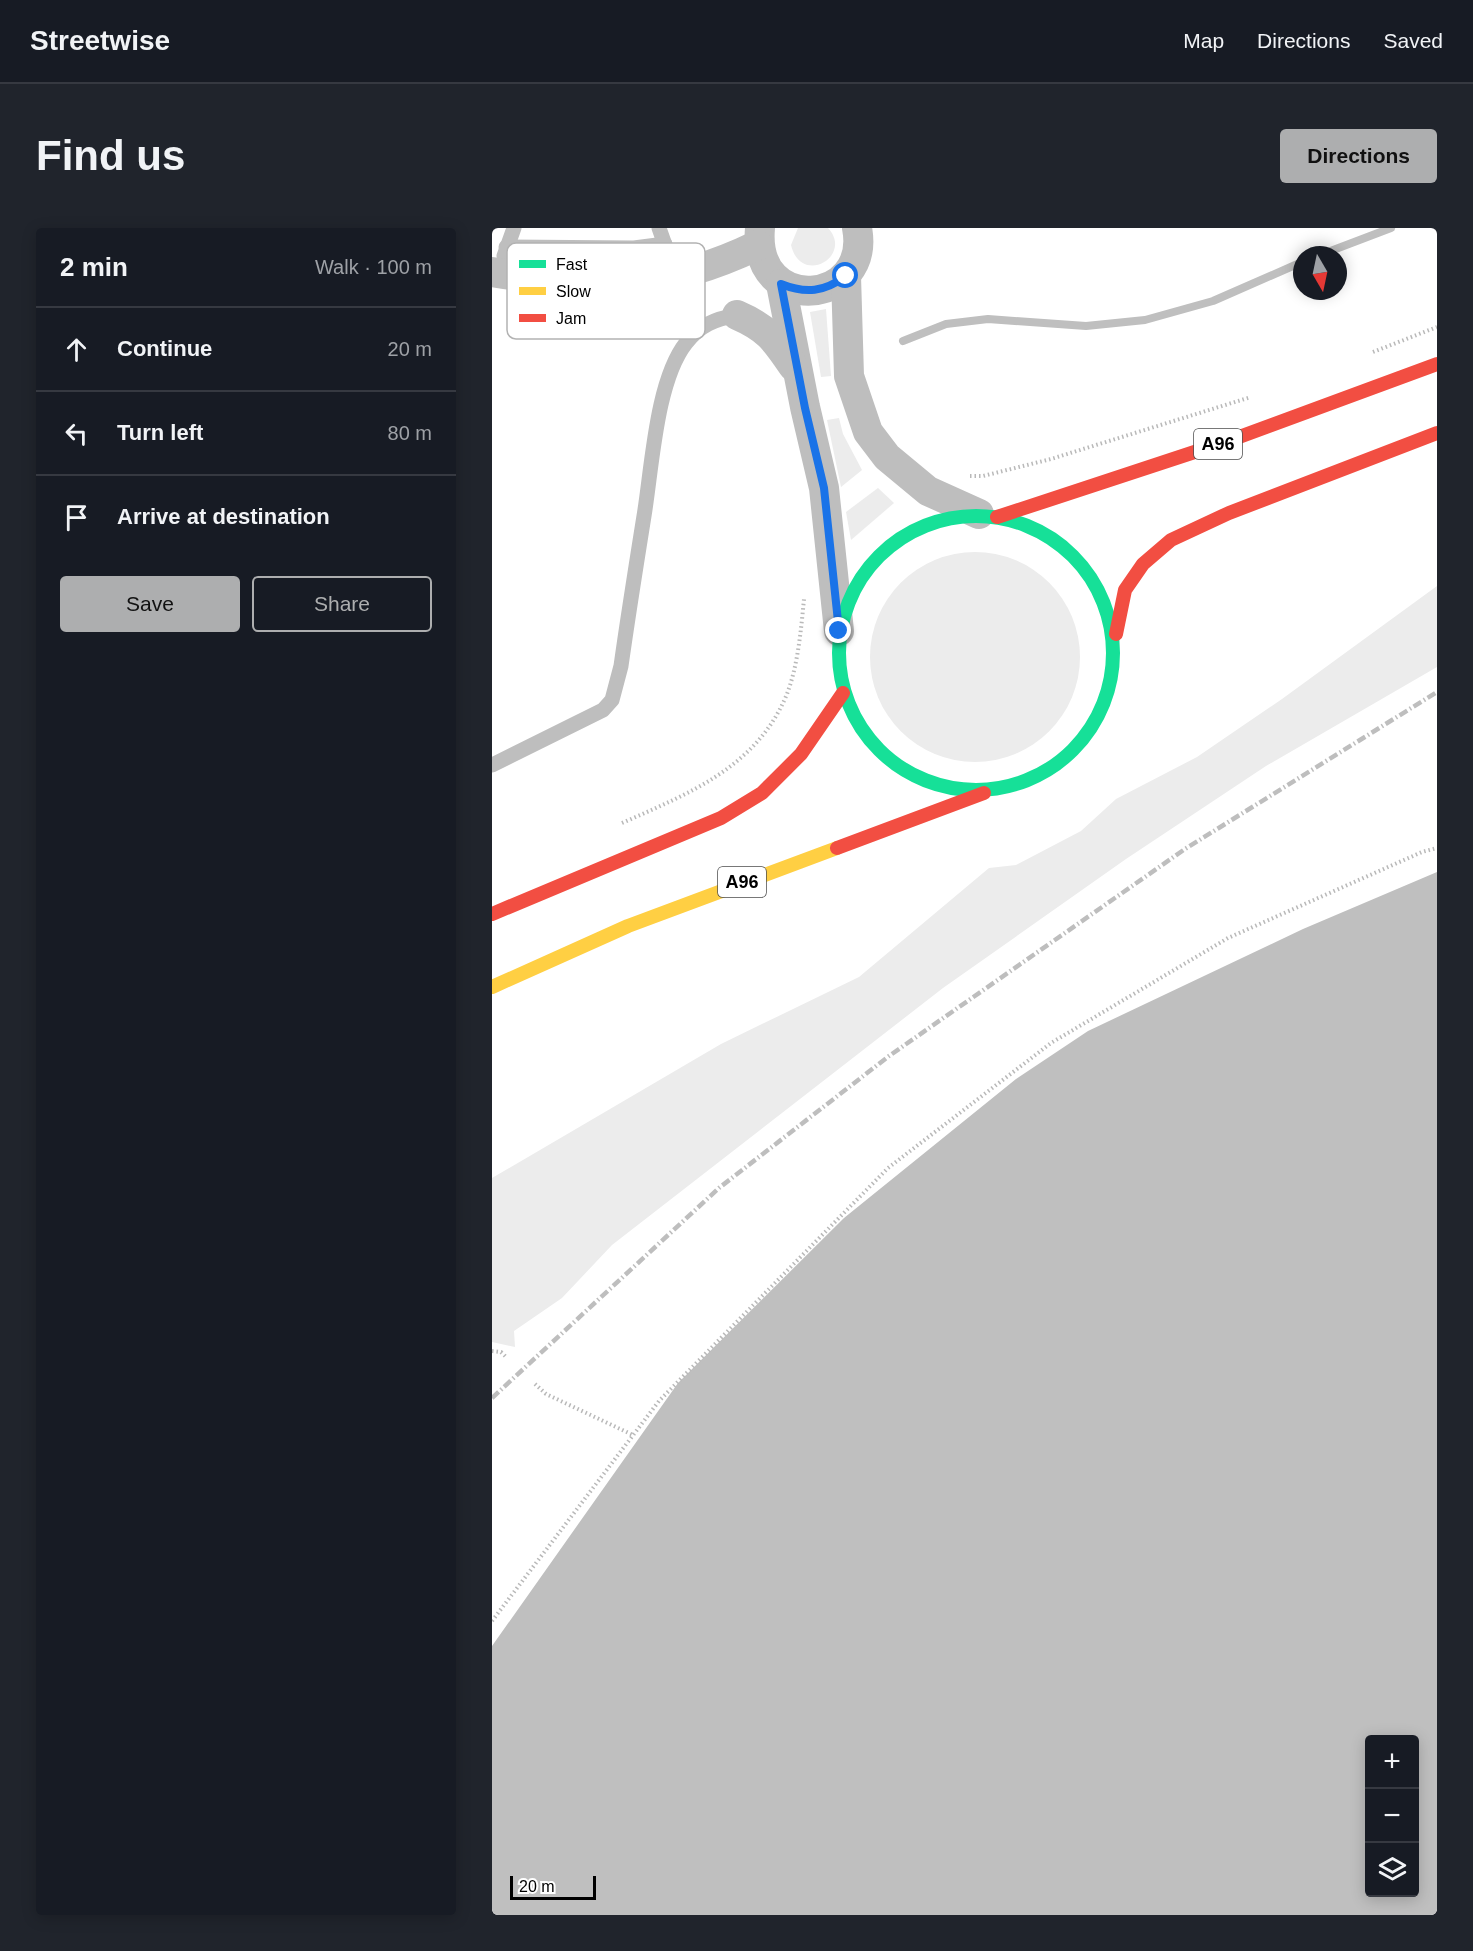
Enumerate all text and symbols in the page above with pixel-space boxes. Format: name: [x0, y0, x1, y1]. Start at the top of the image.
text: Streetwise: [30, 25, 170, 56]
text: Map: [1183, 29, 1224, 52]
text: Directions: [1257, 29, 1350, 52]
text: Saved: [1383, 29, 1443, 52]
button: Directions: [1280, 129, 1437, 183]
text: Find us: [36, 132, 185, 179]
legend: [507, 243, 705, 339]
north arrow: [1293, 246, 1347, 300]
text: 2 min: [60, 252, 128, 282]
text: Walk · 100 m: [315, 256, 432, 278]
text: Fast: [556, 256, 588, 273]
route start: [832, 262, 858, 288]
text: Slow: [556, 283, 591, 300]
text: Jam: [556, 310, 586, 327]
icon: ahead: [60, 333, 93, 366]
text: Continue: [117, 336, 212, 361]
text: 20 m: [388, 338, 432, 360]
icon: left: [60, 417, 93, 450]
text: Turn left: [117, 420, 203, 445]
text: 80 m: [388, 422, 432, 444]
road number: A96: [1194, 429, 1242, 459]
icon: arrive: [60, 501, 93, 534]
text: Arrive at destination: [117, 504, 330, 529]
button: Save: [60, 576, 240, 632]
button: Share: [252, 576, 432, 632]
route end: [825, 617, 851, 643]
road number: A96: [718, 867, 766, 897]
map controls: [1365, 1735, 1419, 1897]
button: +: [1365, 1735, 1419, 1789]
button: −: [1365, 1789, 1419, 1843]
button: layers: [1365, 1843, 1419, 1897]
scale bar: [510, 1873, 596, 1900]
text: 20 m: [519, 1878, 555, 1895]

